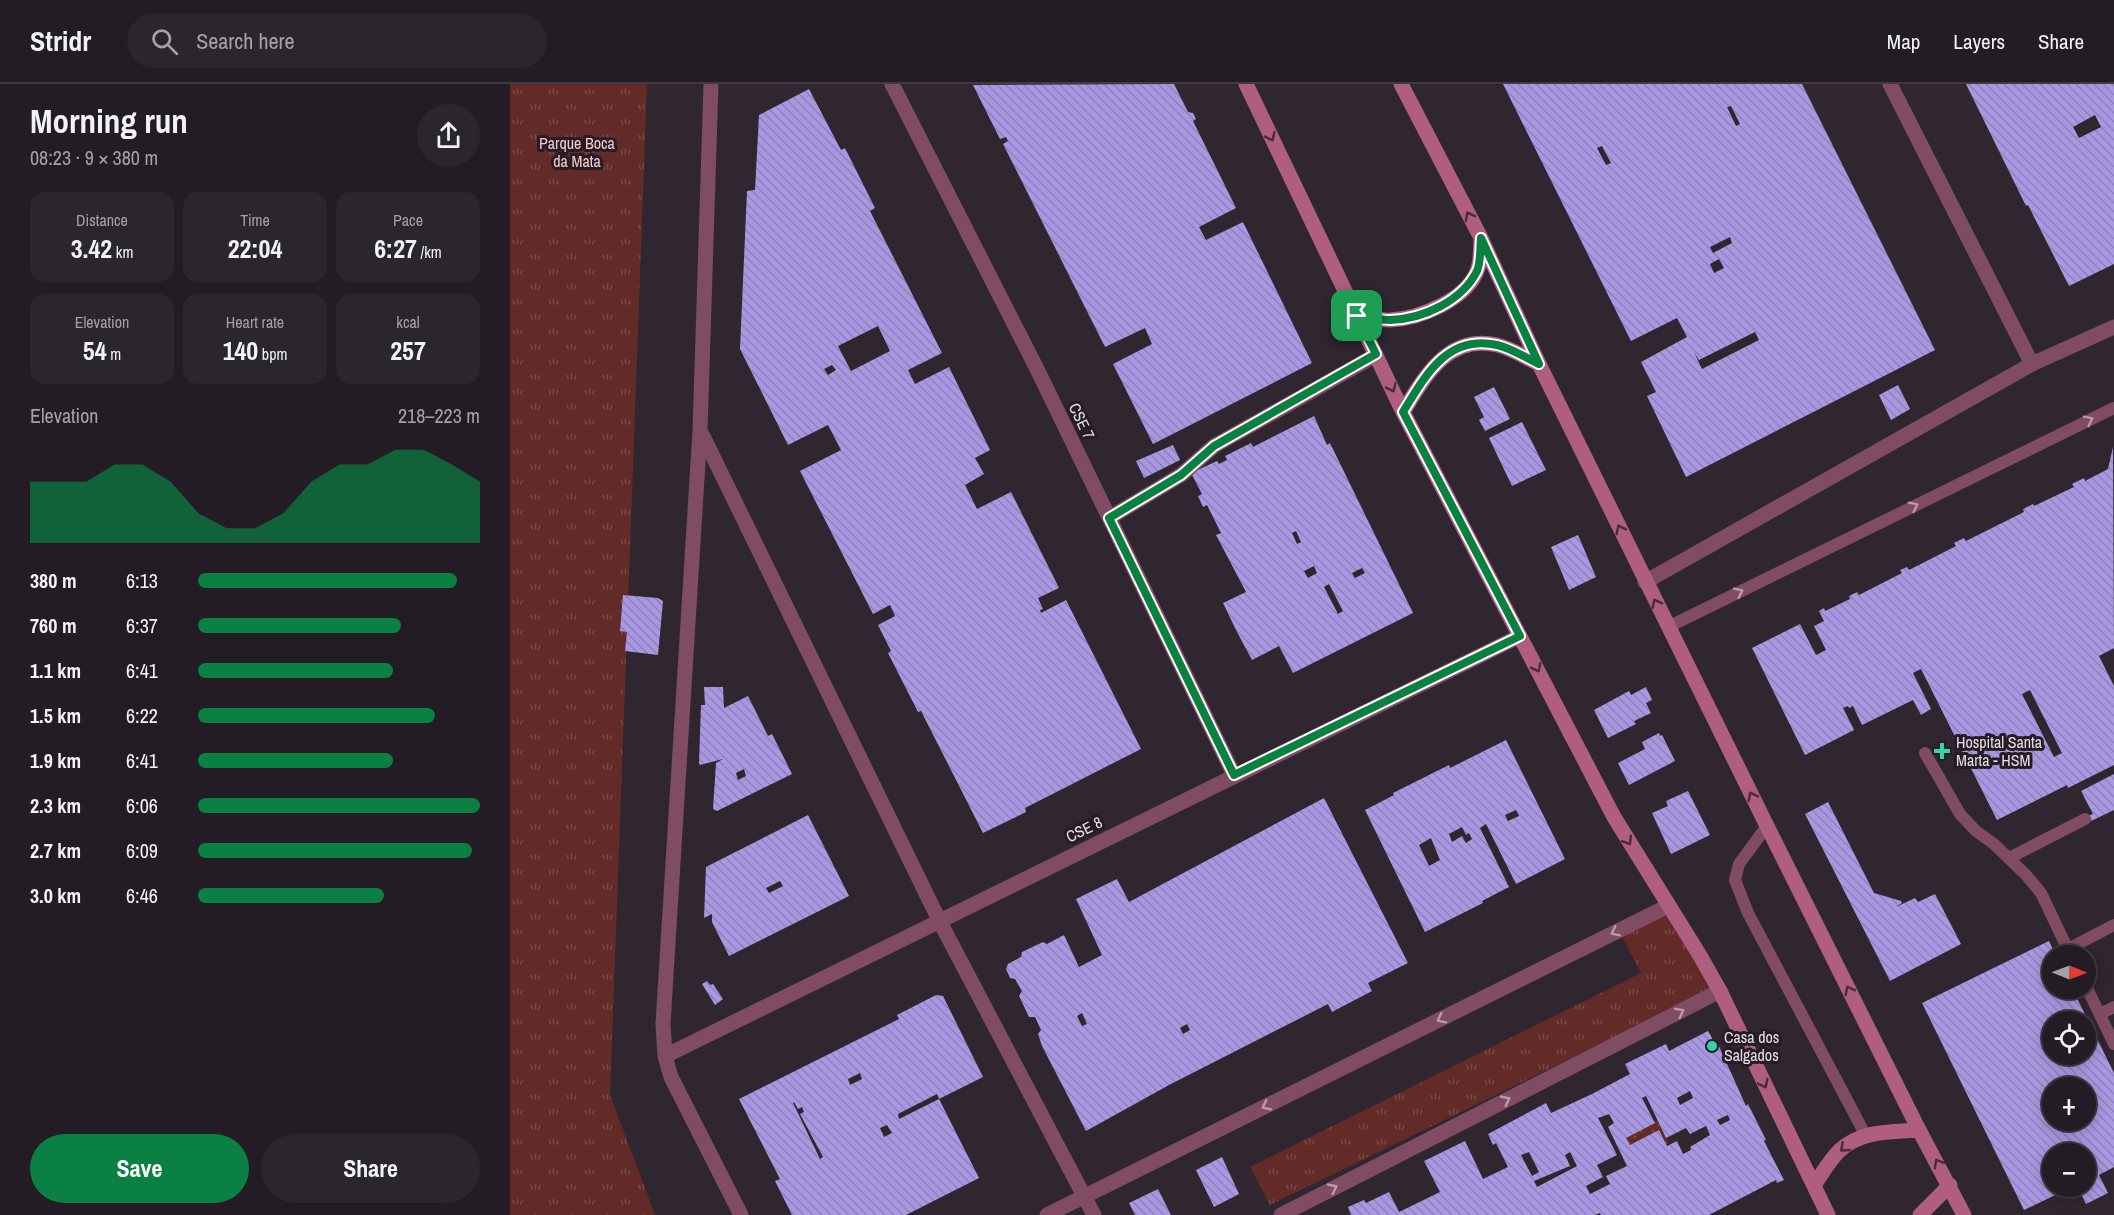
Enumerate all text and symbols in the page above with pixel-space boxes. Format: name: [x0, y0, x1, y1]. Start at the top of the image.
search box: [127, 14, 547, 68]
text: Stridr: [30, 22, 91, 60]
icon: search: [148, 25, 181, 58]
text: Search here: [196, 26, 295, 56]
text: Map: [1887, 27, 1920, 56]
text: Layers: [1953, 27, 2005, 56]
text: Share: [2038, 27, 2084, 56]
text: Morning run: [30, 99, 188, 143]
button: share: [417, 104, 480, 167]
one-way arrow: [1264, 130, 1276, 141]
park label: Parque Boca da Mata: [539, 132, 616, 172]
text: 08:23 · 9 × 380 m: [30, 144, 158, 171]
text: Distance: [76, 209, 128, 231]
text: Time: [240, 209, 270, 231]
text: Pace: [393, 209, 423, 231]
one-way arrow: [1465, 211, 1477, 222]
text: 3.42: [71, 231, 112, 266]
text: 22:04: [228, 231, 282, 266]
text: 6:27: [374, 231, 417, 266]
text: km: [112, 241, 133, 263]
text: /km: [417, 241, 442, 263]
pin: [1331, 290, 1382, 341]
icon: arrive: [1340, 299, 1373, 332]
text: Elevation: [75, 311, 129, 333]
text: Heart rate: [226, 311, 284, 333]
text: kcal: [396, 311, 420, 333]
text: 54: [83, 333, 107, 368]
text: 140: [223, 333, 258, 368]
text: 257: [390, 333, 426, 368]
text: m: [107, 343, 121, 365]
text: bpm: [258, 343, 287, 365]
one-way arrow: [1385, 382, 1397, 393]
street label: CSE 7: [1064, 399, 1100, 443]
text: Elevation: [30, 402, 98, 429]
text: 218–223 m: [398, 402, 480, 429]
one-way arrow: [2083, 415, 2094, 427]
one-way arrow: [1908, 501, 1919, 513]
one-way arrow: [1615, 525, 1627, 536]
text: 380 m: [30, 567, 77, 594]
text: 6:13: [126, 567, 158, 594]
one-way arrow: [1733, 587, 1744, 599]
one-way arrow: [1652, 598, 1663, 609]
text: 760 m: [30, 612, 77, 639]
text: 6:37: [126, 612, 158, 639]
text: 1.1 km: [30, 657, 81, 684]
text: 6:41: [126, 657, 158, 684]
one-way arrow: [1530, 662, 1541, 673]
text: 1.5 km: [30, 702, 81, 729]
text: 6:22: [126, 702, 158, 729]
place label: Hospital Santa Marta - HSM: [1956, 731, 2043, 771]
marker: Hospital Santa Marta - HSM: [1933, 742, 1951, 760]
text: 1.9 km: [30, 747, 81, 774]
text: 6:41: [126, 747, 158, 774]
text: 2.3 km: [30, 792, 81, 819]
text: 6:06: [126, 792, 158, 819]
one-way arrow: [1748, 792, 1759, 803]
street label: CSE 8: [1062, 811, 1106, 847]
one-way arrow: [1621, 835, 1633, 845]
text: 2.7 km: [30, 837, 81, 864]
text: 6:09: [126, 837, 158, 864]
text: 3.0 km: [30, 882, 81, 909]
text: 6:46: [126, 882, 158, 909]
one-way arrow: [1611, 925, 1622, 937]
north arrow: [2042, 945, 2096, 999]
map controls: [2042, 945, 2096, 1197]
one-way arrow: [1844, 985, 1856, 996]
one-way arrow: [1674, 1007, 1685, 1019]
button: locate: [2042, 1011, 2096, 1065]
one-way arrow: [1436, 1012, 1447, 1023]
place label: Casa dos Salgados: [1724, 1026, 1779, 1066]
marker: Casa dos Salgados: [1705, 1039, 1719, 1053]
one-way arrow: [1757, 1077, 1769, 1088]
button: +: [2042, 1077, 2096, 1131]
one-way arrow: [1500, 1096, 1511, 1107]
one-way arrow: [1262, 1099, 1272, 1110]
button: Save: [30, 1134, 249, 1203]
button: Share: [261, 1134, 480, 1203]
one-way arrow: [1840, 1141, 1850, 1152]
button: −: [2042, 1143, 2096, 1197]
one-way arrow: [1933, 1159, 1945, 1169]
one-way arrow: [1326, 1184, 1337, 1196]

